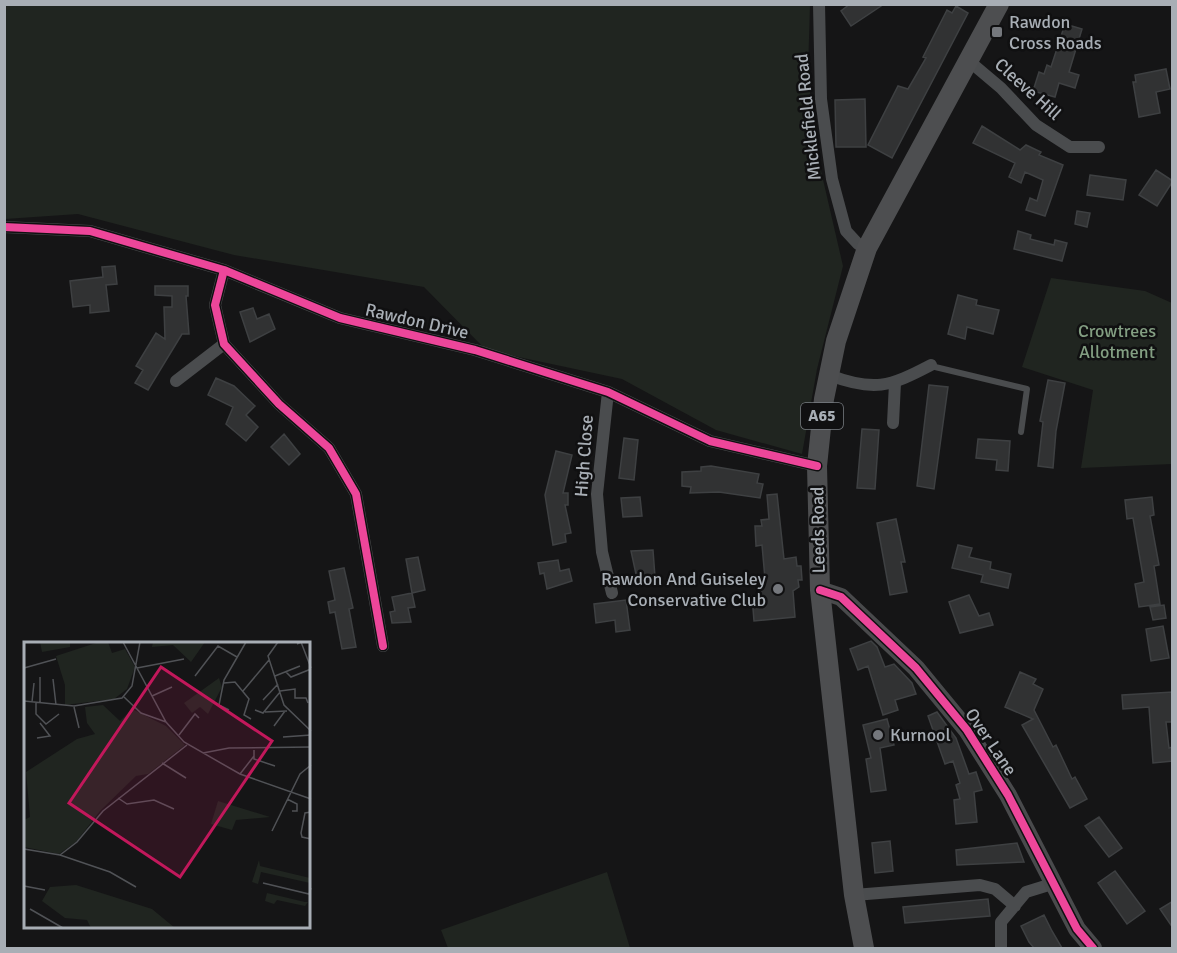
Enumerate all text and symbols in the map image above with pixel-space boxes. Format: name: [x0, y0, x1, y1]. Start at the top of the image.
place label: Rawdon Cross Roads: [1009, 11, 1102, 54]
marker: Rawdon Cross Roads: [990, 25, 1004, 39]
street label: Micklefield Road: [790, 52, 826, 182]
street label: Cleeve Hill: [990, 53, 1066, 125]
street label: Rawdon Drive: [363, 298, 471, 344]
park label: Crowtrees Allotment: [1078, 320, 1156, 363]
road number: A65: [801, 403, 843, 429]
street label: High Close: [570, 414, 598, 498]
street label: Leeds Road: [806, 486, 830, 574]
place label: Rawdon And Guiseley Conservative Club: [601, 568, 767, 611]
marker: Rawdon And Guiseley Conservative Club: [771, 582, 785, 596]
inset map: [24, 642, 310, 929]
street label: Over Lane: [960, 704, 1022, 780]
place label: Kurnool: [890, 724, 951, 746]
marker: Kurnool: [871, 728, 885, 742]

